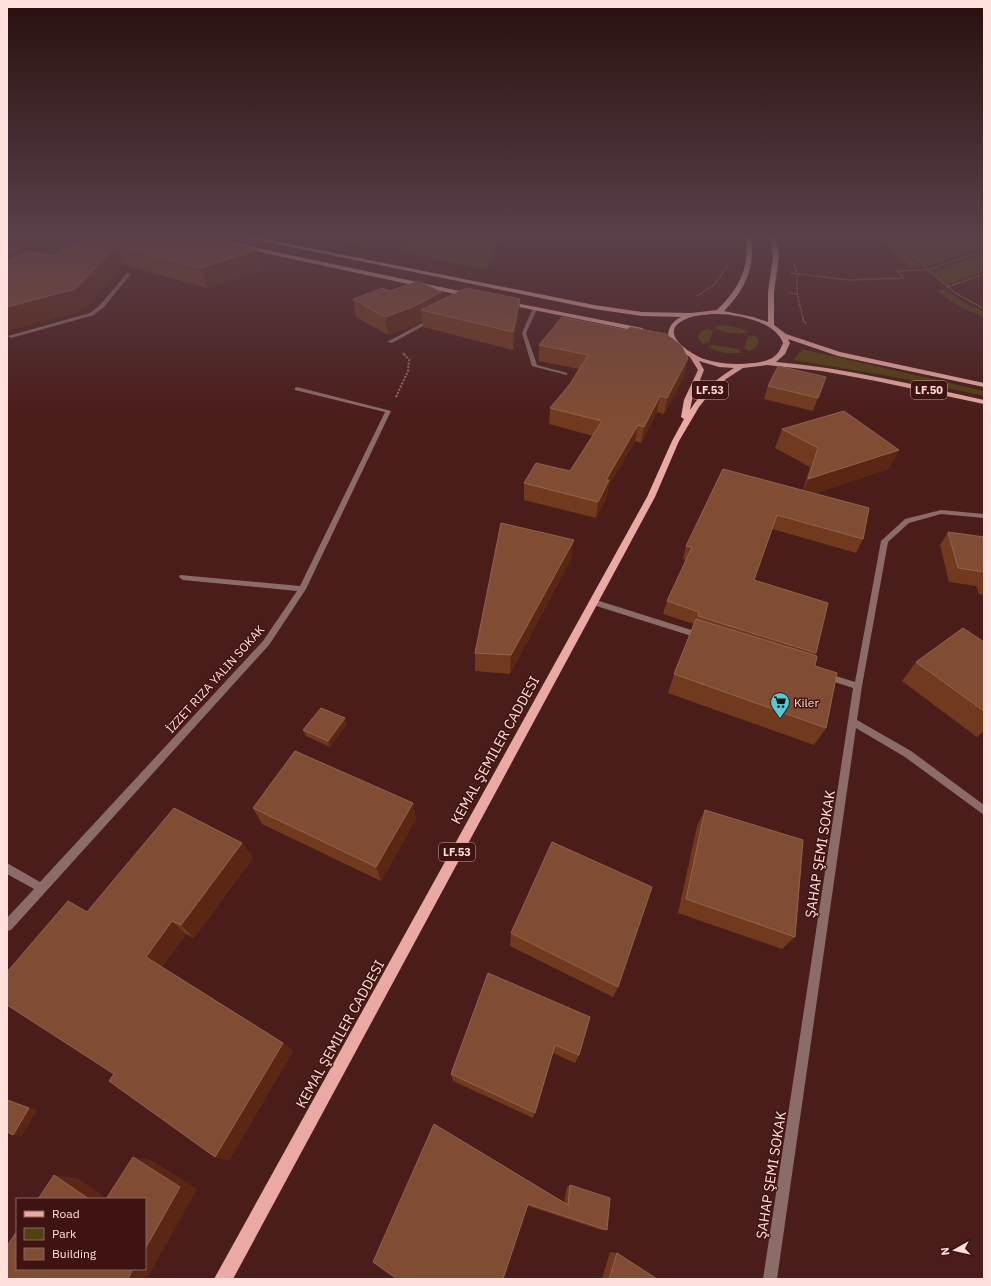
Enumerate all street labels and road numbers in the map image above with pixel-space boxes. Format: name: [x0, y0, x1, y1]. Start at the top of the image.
road number: LF.53: [692, 381, 728, 399]
road number: LF.50: [911, 381, 947, 399]
street label: İZZET RIZA YALIN SOKAK: [163, 622, 268, 736]
street label: KEMAL ŞEMILER CADDESI: [447, 673, 543, 827]
street label: ŞAHAP ŞEMI SOKAK: [801, 789, 839, 919]
road number: LF.53: [439, 843, 475, 861]
street label: KEMAL ŞEMILER CADDESI: [292, 957, 388, 1111]
street label: ŞAHAP ŞEMI SOKAK: [752, 1110, 790, 1240]

